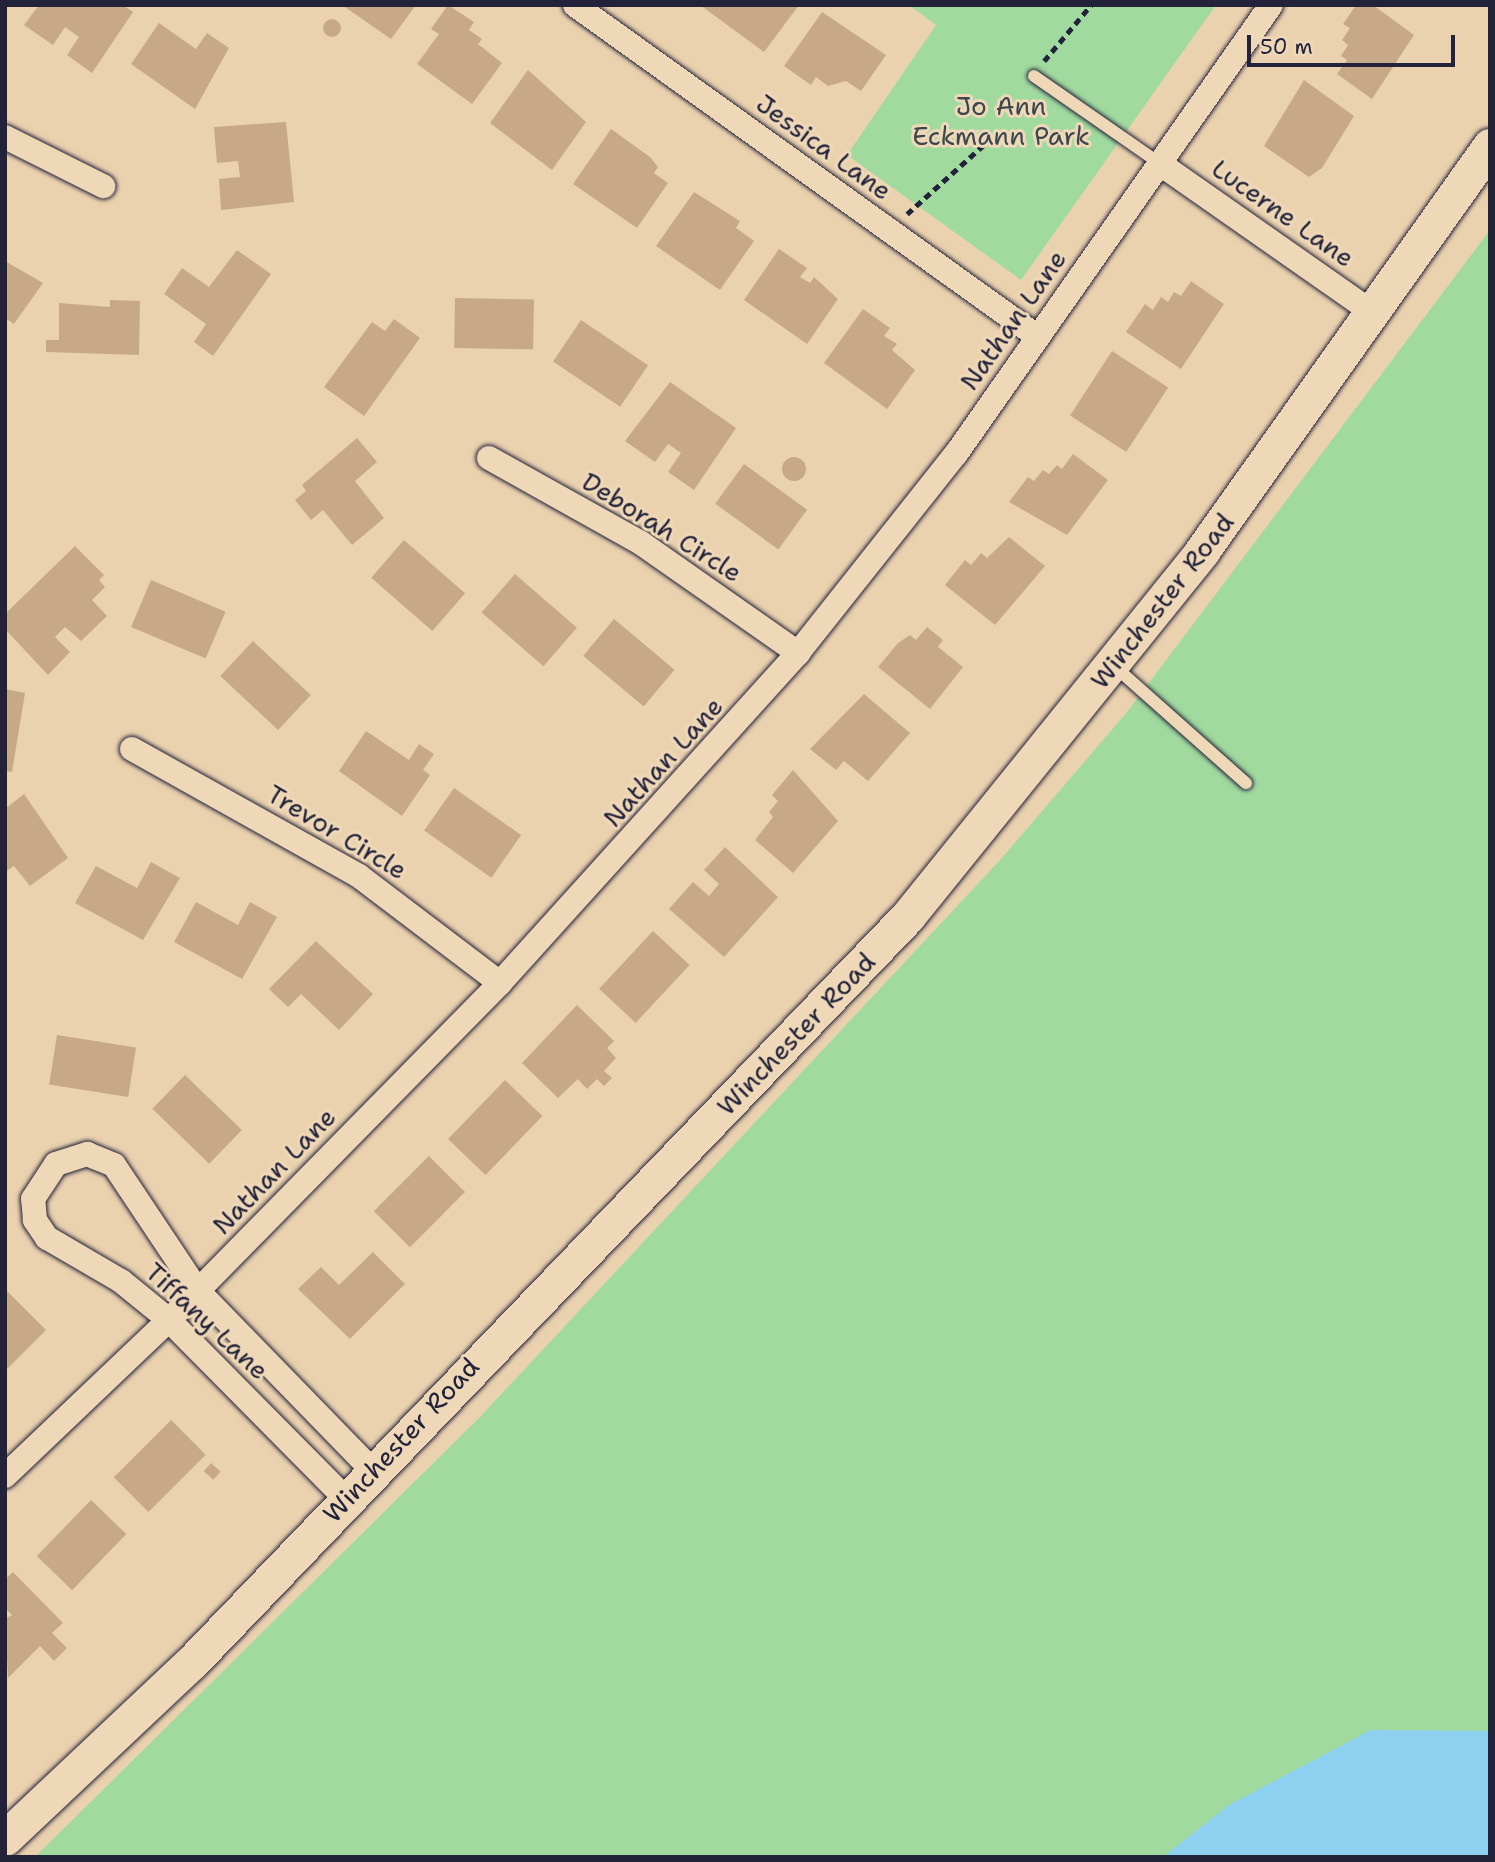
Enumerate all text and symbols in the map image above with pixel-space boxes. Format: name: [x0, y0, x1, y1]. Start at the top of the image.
scale bar: [1250, 21, 1458, 65]
text: 50 m: [1260, 33, 1313, 61]
street label: Jessica Lane: [750, 87, 898, 207]
park label: Jo Ann Eckmann Park: [912, 90, 1090, 152]
street label: Lucerne Lane: [1206, 153, 1360, 273]
street label: Nathan Lane: [953, 244, 1073, 396]
street label: Deborah Circle: [576, 465, 748, 589]
street label: Winchester Road: [1084, 507, 1240, 695]
street label: Nathan Lane: [597, 691, 729, 833]
street label: Trevor Circle: [261, 778, 413, 886]
street label: Winchester Road: [710, 946, 882, 1122]
street label: Nathan Lane: [206, 1101, 342, 1241]
street label: Tiffany Lane: [139, 1256, 275, 1386]
street label: Winchester Road: [317, 1351, 485, 1529]

